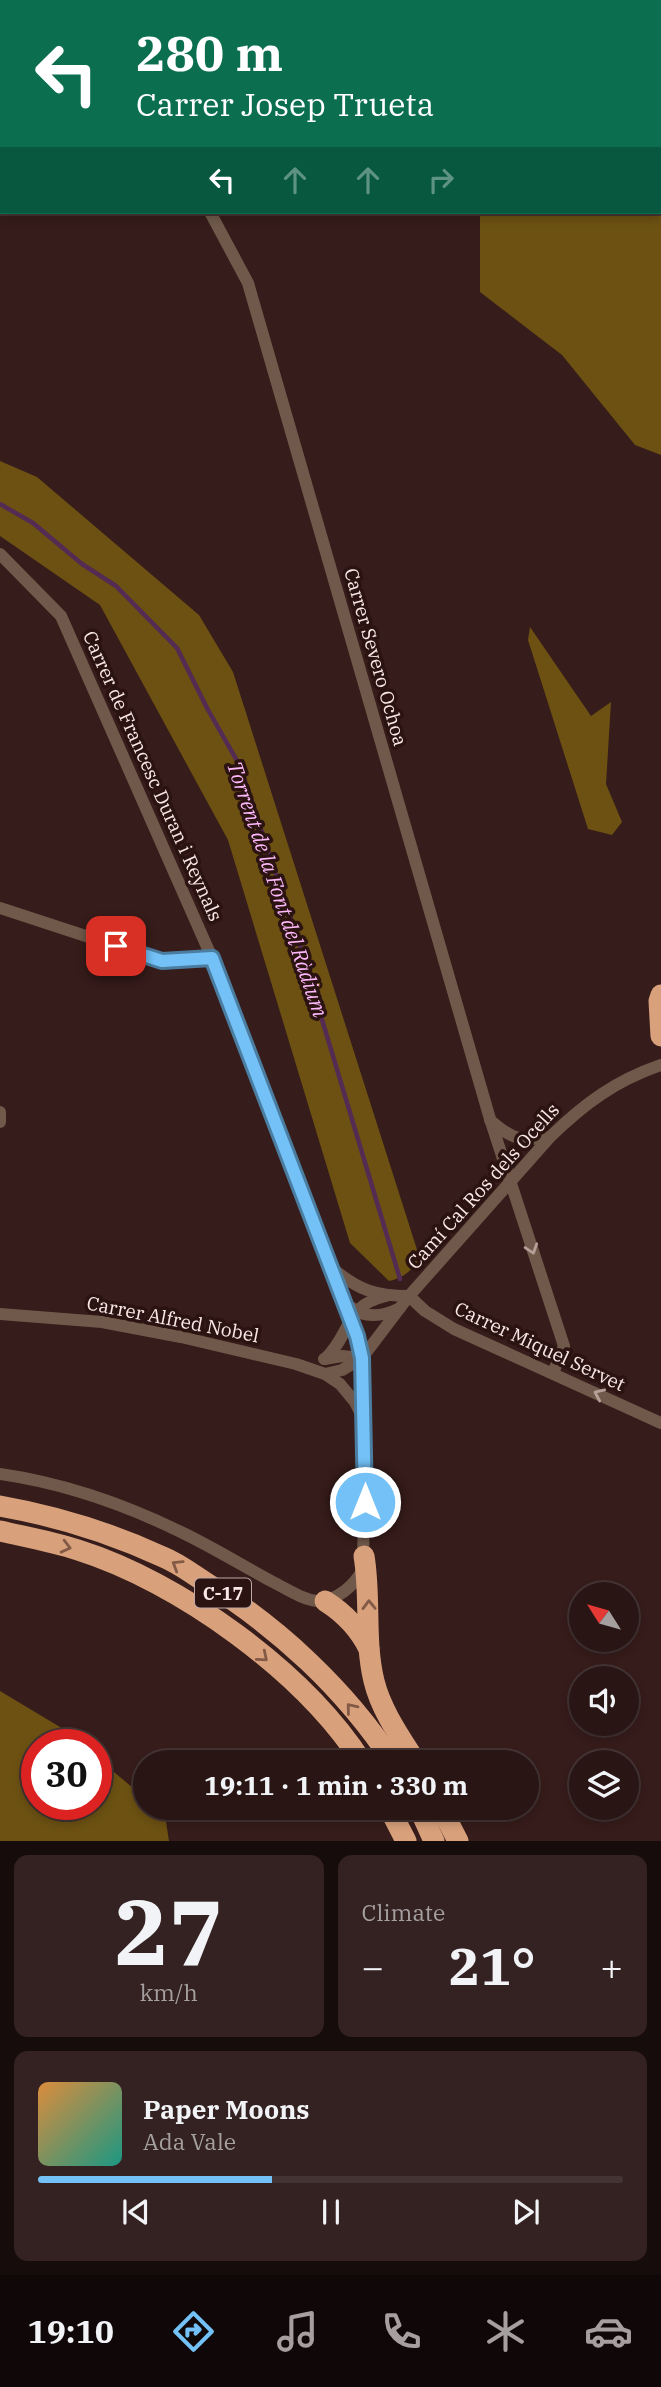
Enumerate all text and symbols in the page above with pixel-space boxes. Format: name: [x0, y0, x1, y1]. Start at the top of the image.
text: 280 m: [136, 21, 283, 84]
icon: left: [21, 28, 112, 119]
text: Carrer Josep Trueta: [136, 83, 434, 125]
icon: left: [203, 161, 241, 199]
icon: ahead: [276, 161, 314, 199]
icon: ahead: [349, 161, 387, 199]
icon: right: [422, 161, 460, 199]
street label: Carrer Severo Ochoa: [339, 565, 413, 749]
street label: Carrer de Francesc Duran i Reynals: [78, 627, 228, 925]
water label: Torrent de la Font del Ràdium: [221, 757, 335, 1021]
pin: [86, 916, 146, 976]
icon: arrive: [97, 927, 135, 965]
street label: Camí Cal Ros dels Ocells: [402, 1098, 564, 1274]
one-way arrow: [524, 1242, 538, 1254]
street label: Carrer Alfred Nobel: [85, 1291, 261, 1348]
street label: Carrer Miquel Servet: [451, 1296, 629, 1396]
one-way arrow: [594, 1388, 606, 1402]
position arrow: [328, 1465, 402, 1539]
one-way arrow: [60, 1539, 72, 1553]
one-way arrow: [171, 1560, 184, 1573]
road number: C-17: [195, 1578, 251, 1608]
north arrow: [569, 1582, 639, 1652]
map controls: [569, 1582, 639, 1820]
one-way arrow: [361, 1599, 376, 1610]
one-way arrow: [255, 1649, 268, 1661]
button: sound: [569, 1666, 639, 1736]
one-way arrow: [347, 1704, 360, 1716]
speed limit sign: 30: [21, 1729, 112, 1820]
button: layers: [569, 1750, 639, 1820]
text: 19:11 · 1 min · 330 m: [204, 1768, 468, 1802]
text: 27: [114, 1872, 223, 1990]
text: Climate: [362, 1897, 445, 1927]
text: 21°: [449, 1932, 536, 1999]
text: −: [362, 1942, 384, 1991]
text: +: [600, 1942, 623, 1991]
text: km/h: [140, 1977, 198, 2007]
text: Paper Moons: [143, 2092, 310, 2126]
text: Ada Vale: [143, 2126, 236, 2156]
icon: previous: [117, 2193, 155, 2231]
icon: pause: [312, 2193, 350, 2231]
icon: next: [507, 2193, 545, 2231]
icon: directions: [169, 2307, 218, 2356]
icon: music: [273, 2307, 322, 2356]
icon: phone: [377, 2307, 426, 2356]
icon: climate: [481, 2307, 530, 2356]
icon: car: [584, 2307, 633, 2356]
text: 19:10: [27, 2310, 114, 2352]

